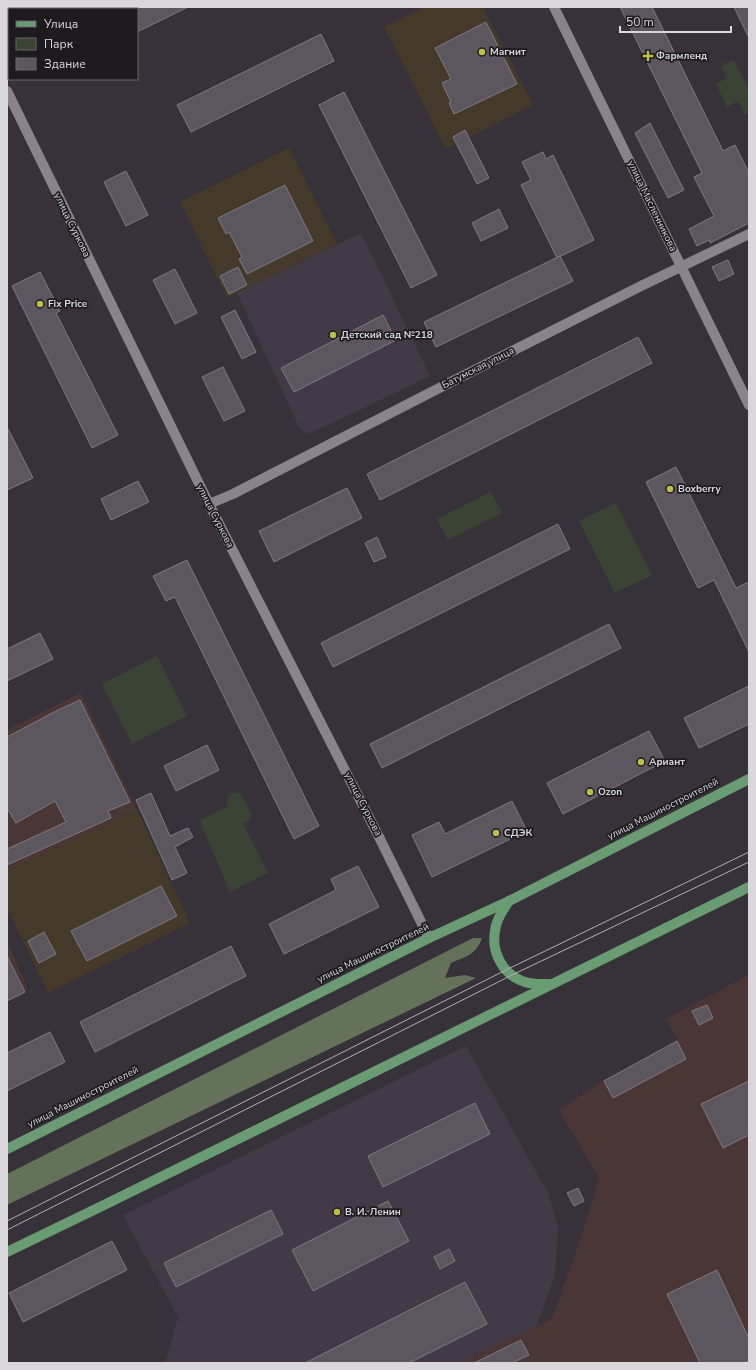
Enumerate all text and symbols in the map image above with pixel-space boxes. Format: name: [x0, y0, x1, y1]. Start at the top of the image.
legend: [8, 8, 138, 80]
scale bar: [620, 8, 731, 34]
text: 50 m: [626, 14, 654, 30]
text: Улица: [43, 16, 78, 32]
text: Парк: [44, 36, 74, 52]
place label: Магнит: [490, 45, 526, 59]
marker: Магнит: [477, 47, 487, 57]
place label: Фармленд: [656, 49, 707, 63]
marker: Фармленд: [643, 51, 653, 61]
text: Здание: [44, 56, 86, 72]
street label: улица Масленникова: [624, 158, 680, 254]
street label: улица Суркова: [50, 190, 94, 260]
place label: Fix Price: [48, 297, 88, 311]
marker: Fix Price: [35, 299, 45, 309]
place label: Детский сад №218: [341, 328, 433, 342]
marker: Детский сад №218: [328, 330, 338, 340]
street label: Батумская улица: [439, 344, 517, 392]
street label: улица Суркова: [193, 482, 237, 550]
place label: Boxberry: [678, 482, 722, 496]
marker: Boxberry: [665, 484, 675, 494]
place label: Ариант: [649, 755, 685, 769]
marker: Ариант: [636, 757, 646, 767]
street label: улица Суркова: [341, 770, 385, 838]
street label: улица Машиностроителей: [605, 775, 721, 843]
place label: Ozon: [598, 785, 622, 799]
marker: Ozon: [585, 787, 595, 797]
place label: СДЭК: [504, 826, 533, 840]
marker: СДЭК: [491, 828, 501, 838]
street label: улица Машиностроителей: [315, 920, 432, 986]
street label: улица Машиностроителей: [25, 1063, 141, 1131]
place label: В. И. Ленин: [345, 1205, 401, 1219]
marker: В. И. Ленин: [332, 1207, 342, 1217]

